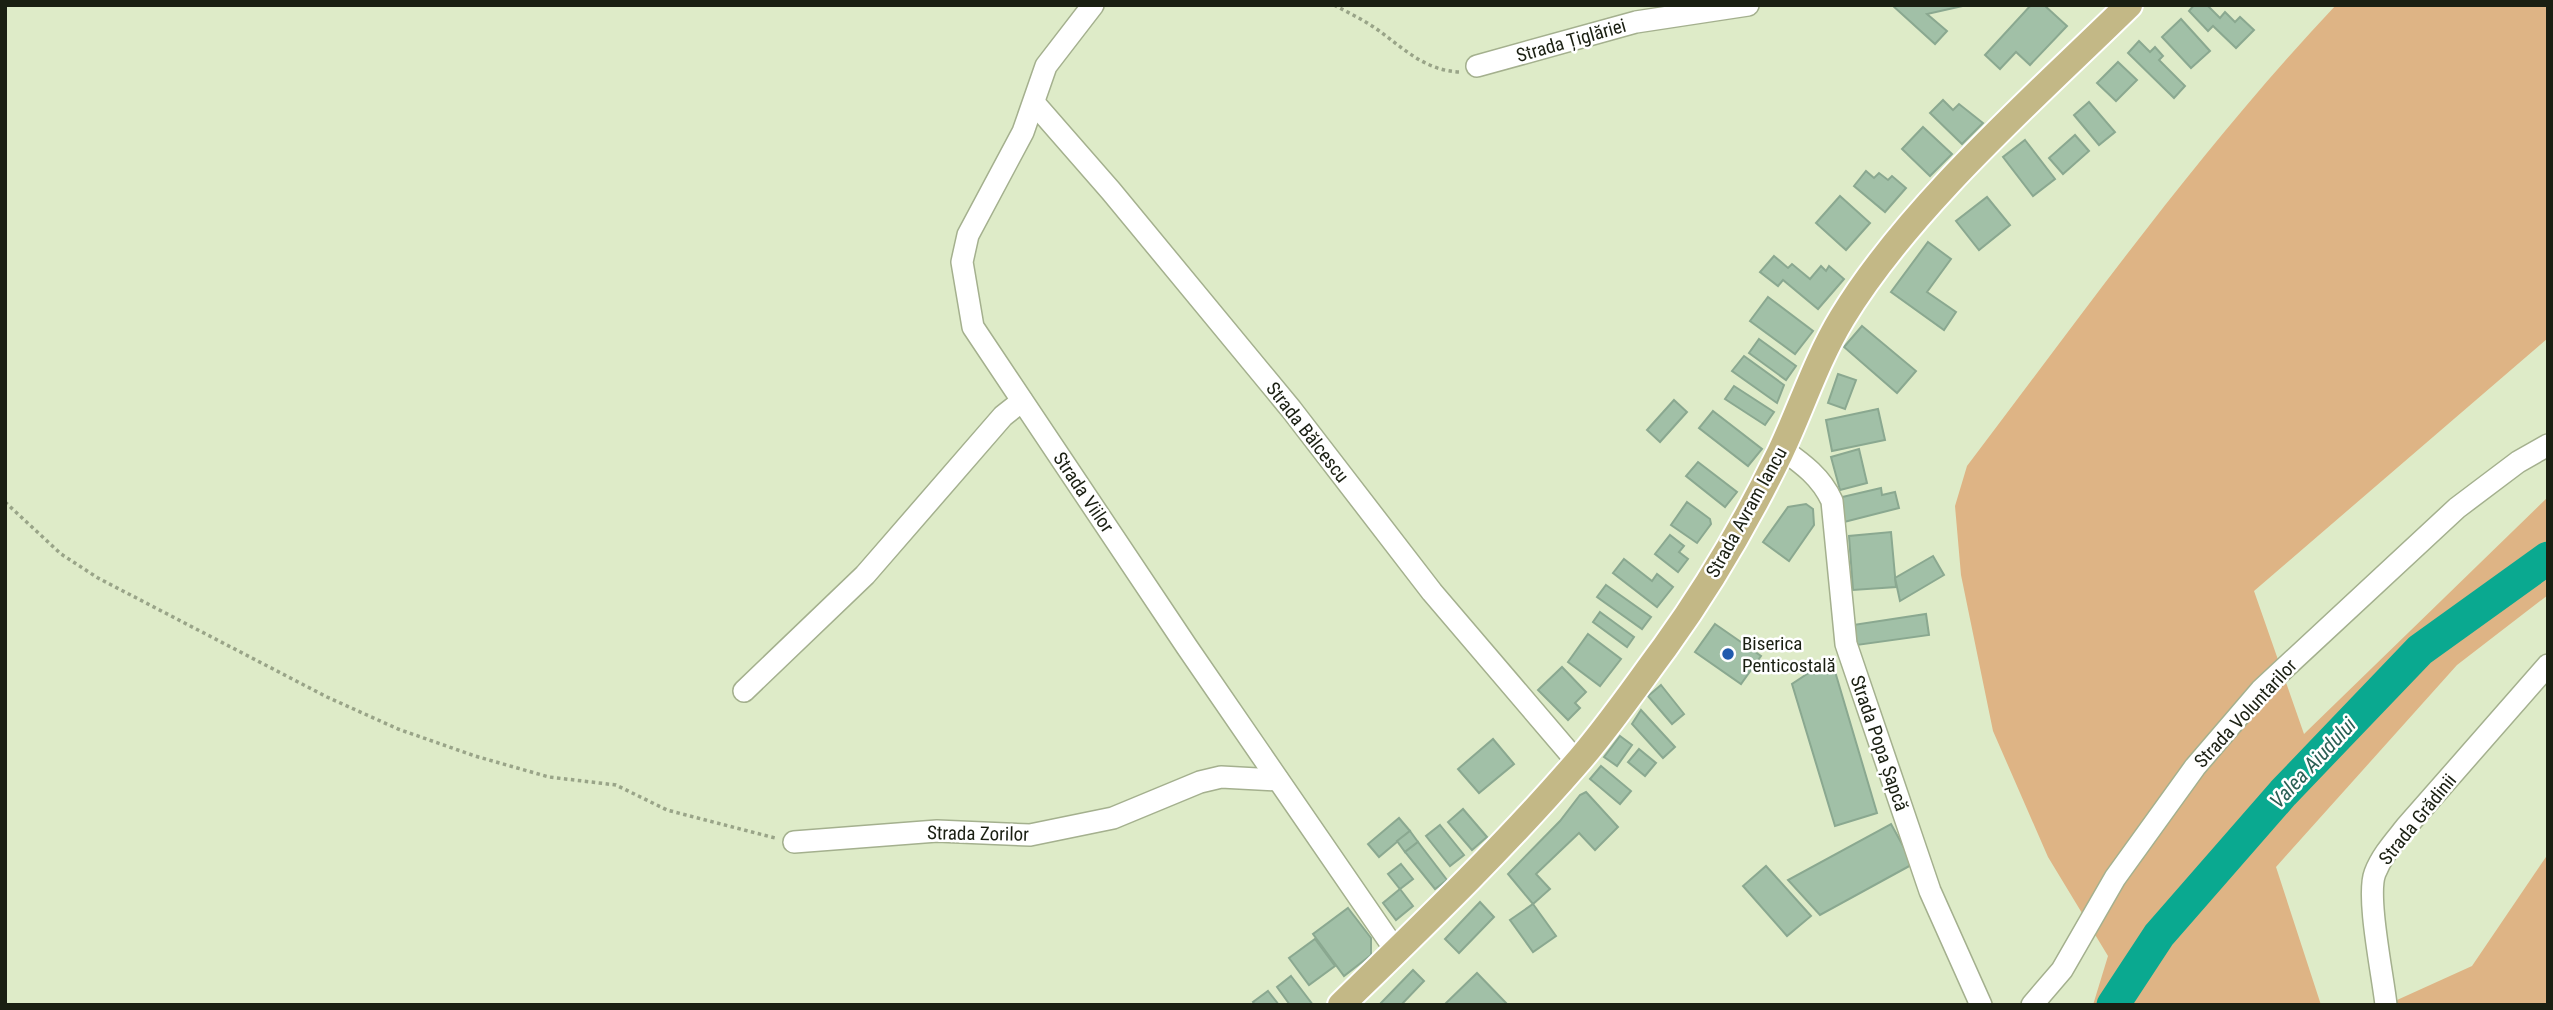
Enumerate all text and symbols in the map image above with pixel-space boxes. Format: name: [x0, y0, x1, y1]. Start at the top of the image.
street label: Strada Țiglăriei: [1514, 14, 1629, 67]
street label: Strada Bălcescu: [1261, 378, 1354, 487]
street label: Strada Avram Iancu: [1701, 443, 1792, 582]
street label: Strada Viilor: [1048, 448, 1119, 537]
place label: Biserica Penticostală: [1742, 632, 1836, 677]
marker: Biserica Penticostală: [1720, 646, 1736, 662]
street label: Strada Voluntarilor: [2189, 654, 2302, 772]
street label: Strada Popa Șapcă: [1846, 672, 1913, 814]
water label: Valea Aiudului: [2265, 713, 2361, 813]
street label: Strada Grădinii: [2374, 769, 2461, 869]
street label: Strada Zorilor: [927, 821, 1029, 846]

